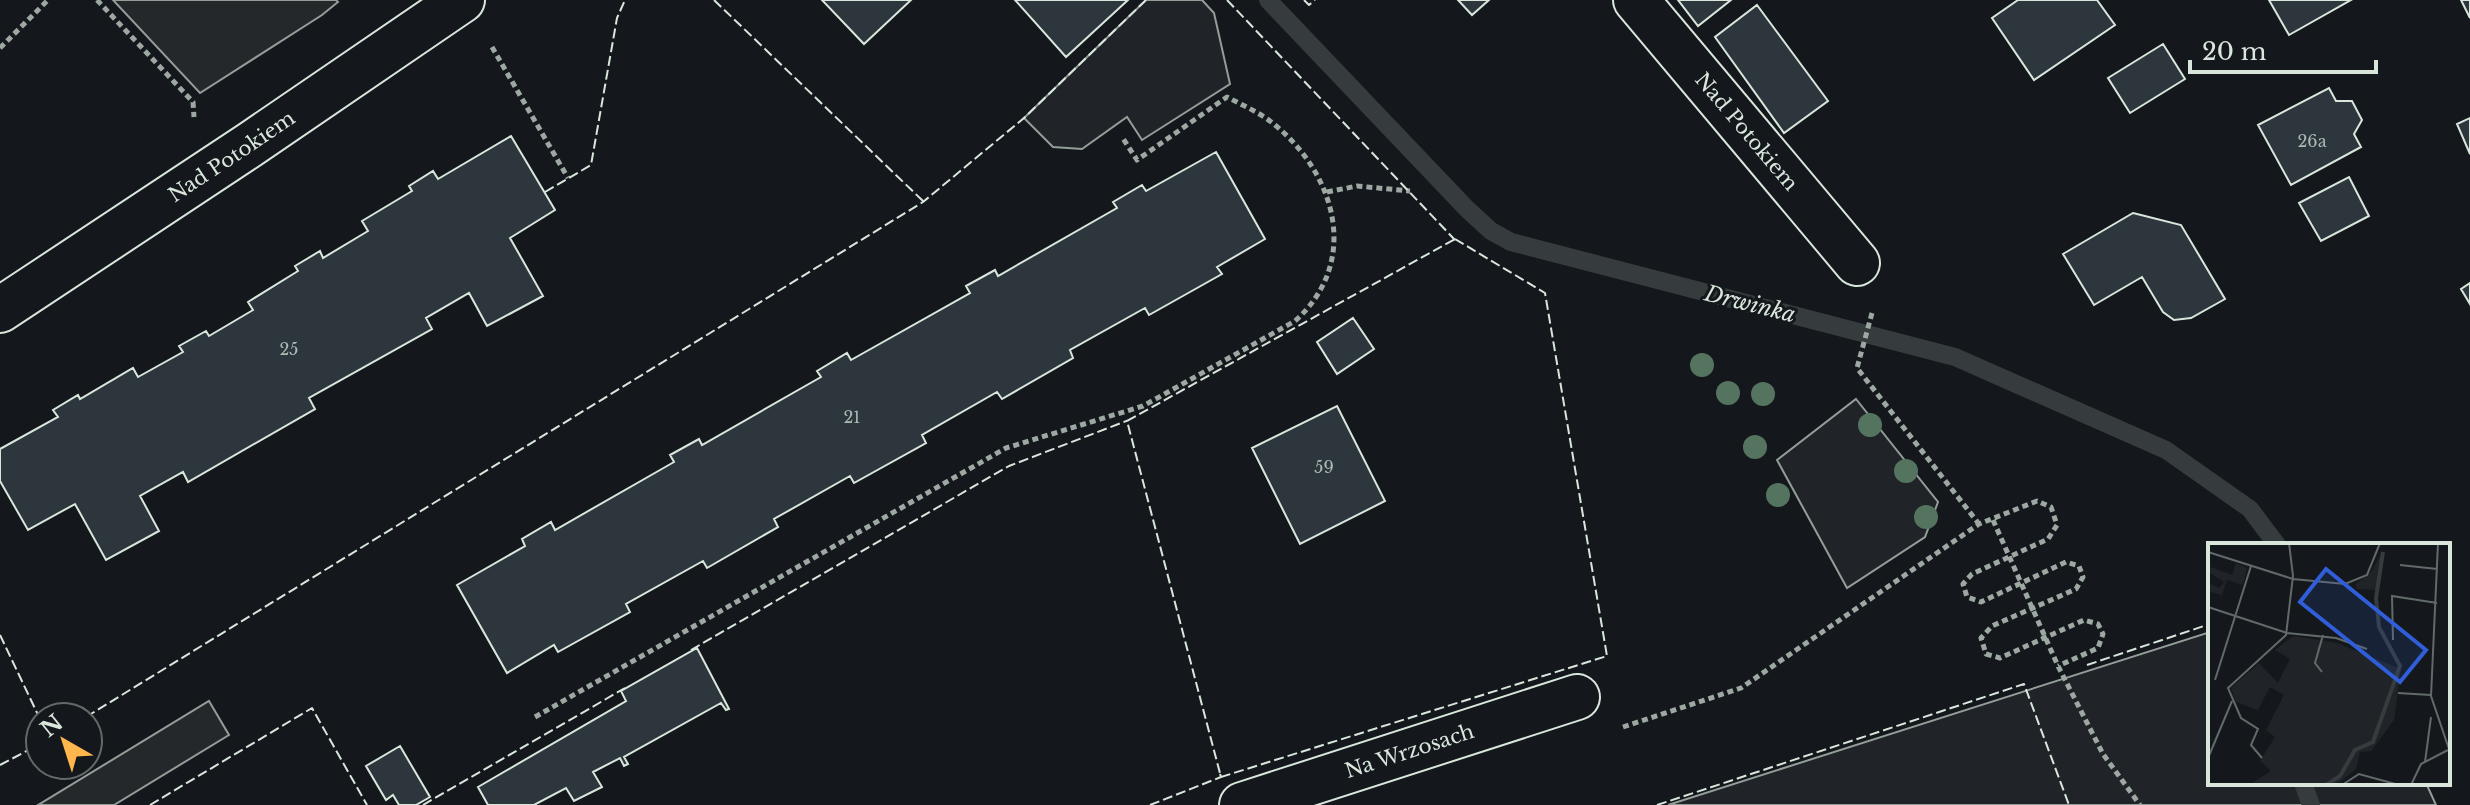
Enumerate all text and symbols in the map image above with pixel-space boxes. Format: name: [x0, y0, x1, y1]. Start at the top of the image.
scale bar: [2190, 24, 2376, 74]
text: 20 m: [2202, 37, 2267, 66]
street label: Nad Potokiem: [1690, 68, 1803, 196]
street label: Nad Potokiem: [164, 105, 300, 207]
house number: 26a: [2297, 131, 2327, 151]
water label: Drwinka: [1701, 279, 1798, 328]
house number: 25: [280, 339, 298, 359]
house number: 21: [844, 407, 861, 427]
house number: 59: [1314, 457, 1334, 477]
inset map: [2208, 543, 2450, 785]
north arrow: [24, 701, 104, 781]
text: N: [35, 709, 69, 743]
street label: Na Wrzosach: [1342, 719, 1477, 783]

